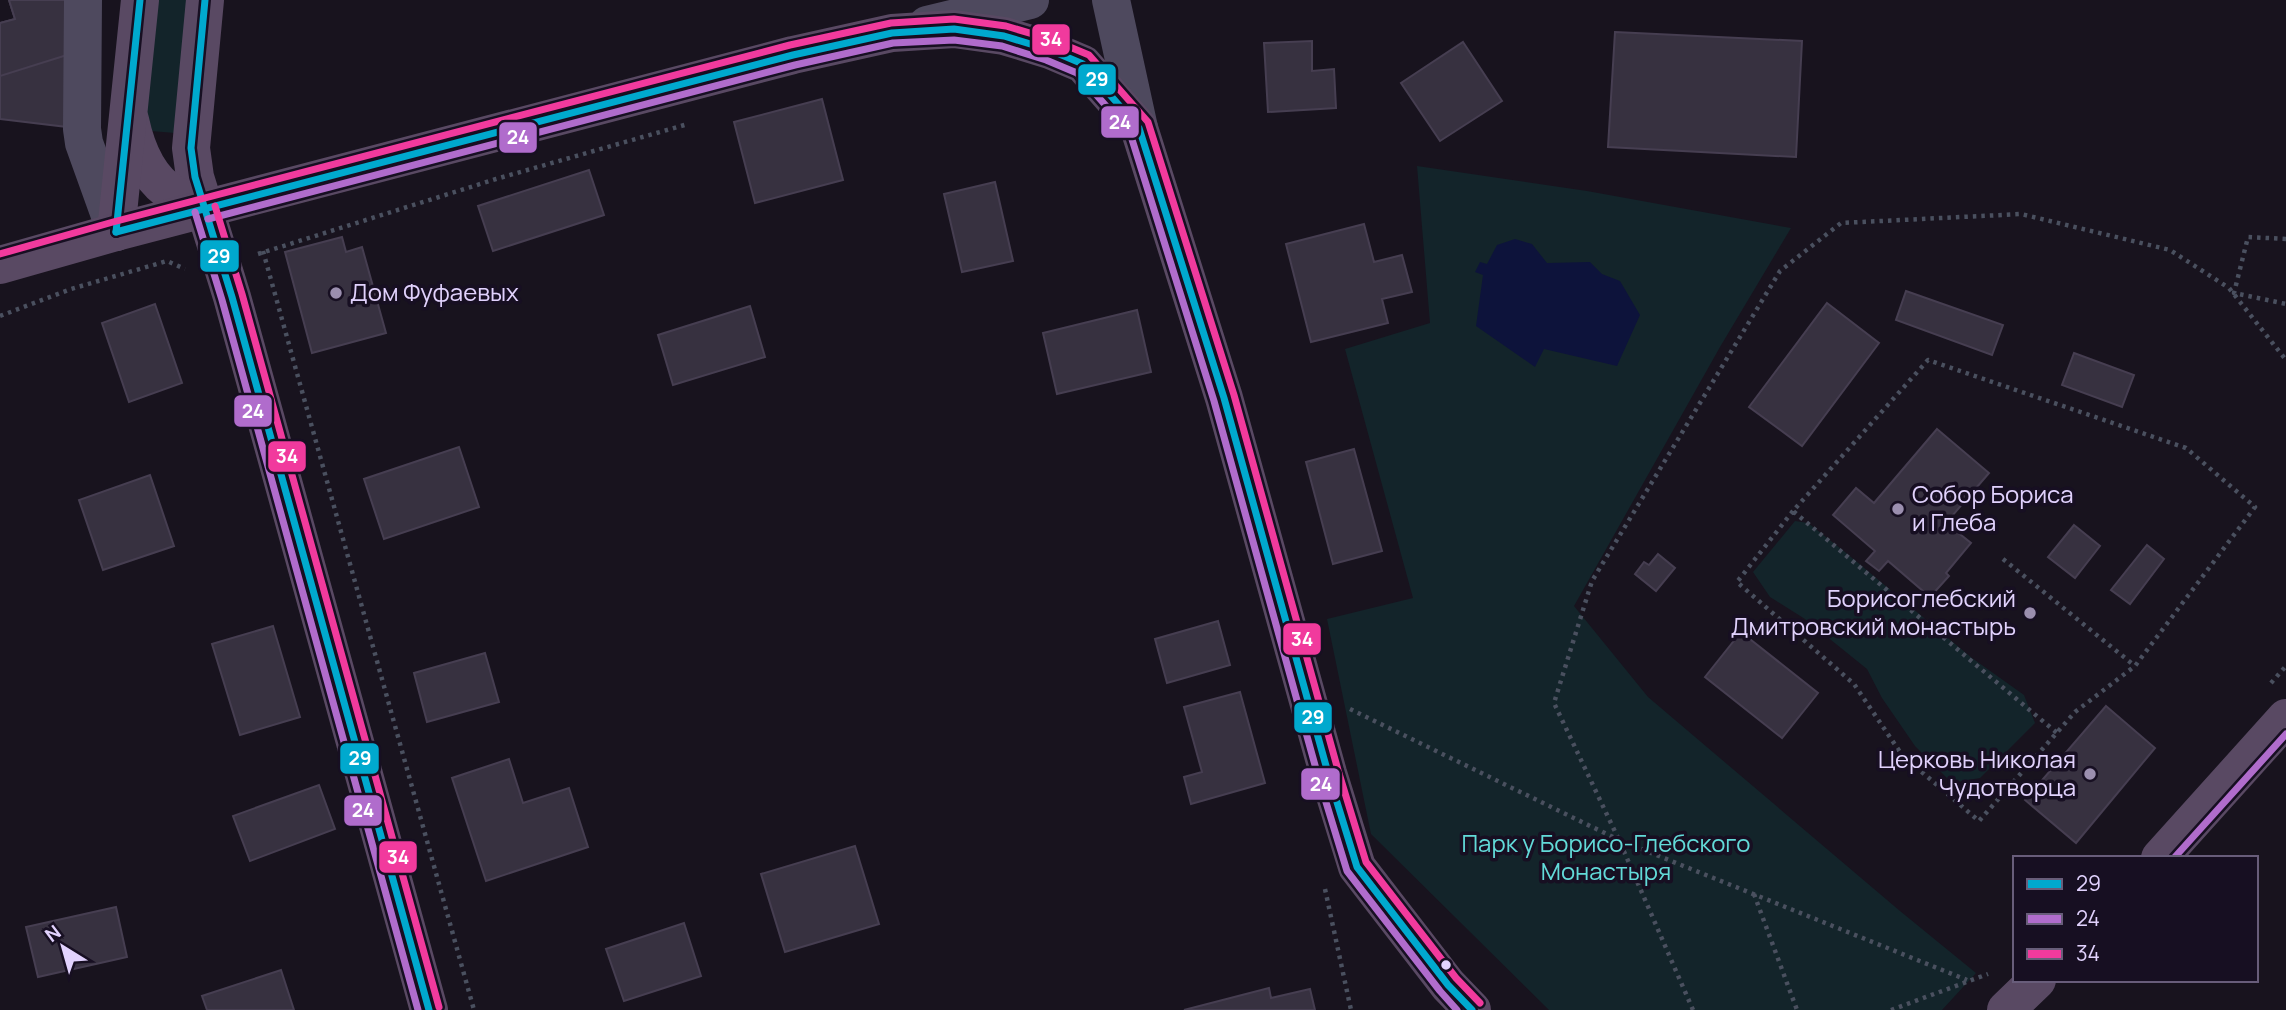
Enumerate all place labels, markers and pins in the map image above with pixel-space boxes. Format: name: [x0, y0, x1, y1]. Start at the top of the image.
place label: Дом Фуфаевых: [350, 275, 519, 308]
marker: Дом Фуфаевых: [328, 285, 344, 301]
place label: Собор Бориса и Глеба: [1912, 477, 2074, 538]
marker: Собор Бориса и Глеба: [1890, 501, 1906, 517]
place label: Борисоглебский Дмитровский монастырь: [1731, 581, 2016, 642]
marker: Борисоглебский Дмитровский монастырь: [2022, 605, 2038, 621]
place label: Церковь Николая Чудотворца: [1878, 742, 2076, 803]
marker: Церковь Николая Чудотворца: [2082, 766, 2098, 782]
unlabelled marker: [1439, 958, 1453, 972]

